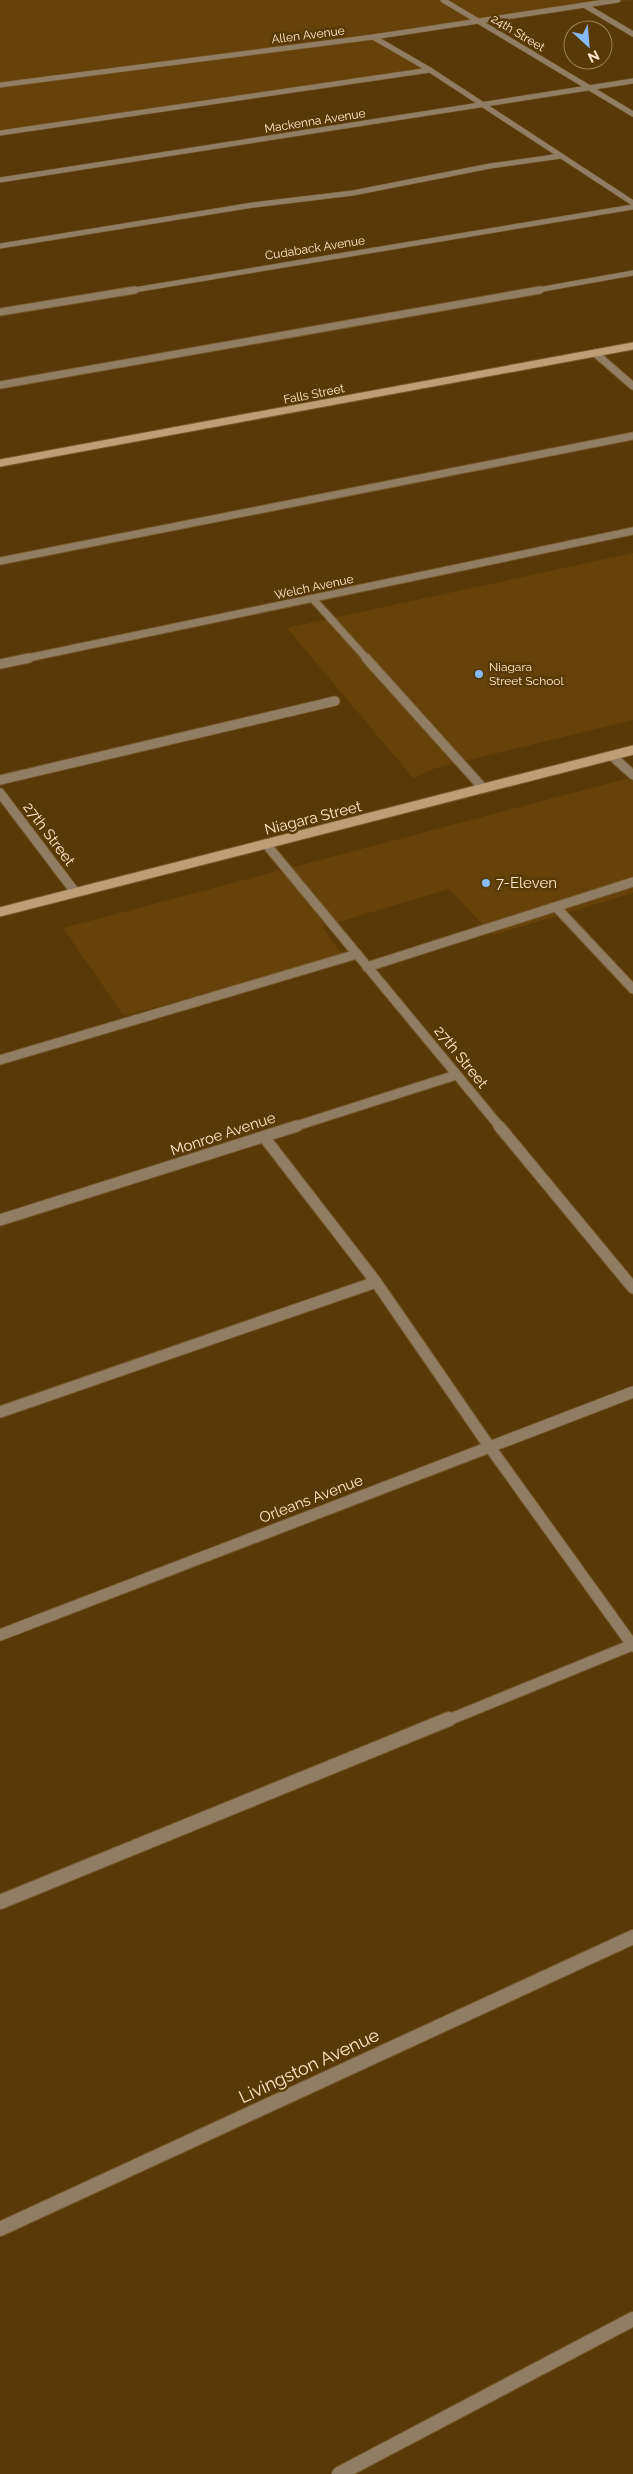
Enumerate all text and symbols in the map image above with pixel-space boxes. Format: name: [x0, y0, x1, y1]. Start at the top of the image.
street label: 24th Street: [489, 12, 547, 54]
north arrow: [563, 20, 613, 70]
street label: Allen Avenue: [271, 24, 345, 46]
text: N: [585, 47, 602, 66]
street label: Mackenna Avenue: [264, 106, 366, 136]
street label: Cudaback Avenue: [264, 233, 366, 263]
street label: Falls Street: [282, 381, 346, 407]
street label: Welch Avenue: [273, 572, 355, 602]
place label: Niagara Street School: [489, 660, 564, 688]
marker: Niagara Street School: [473, 668, 485, 680]
street label: Niagara Street: [263, 797, 363, 839]
street label: 27th Street: [19, 799, 79, 869]
place label: 7-Eleven: [496, 874, 557, 892]
marker: 7-Eleven: [480, 877, 492, 889]
street label: 27th Street: [430, 1022, 492, 1092]
street label: Monroe Avenue: [168, 1108, 278, 1159]
street label: Orleans Avenue: [257, 1471, 366, 1527]
street label: Livingston Avenue: [235, 2024, 383, 2107]

